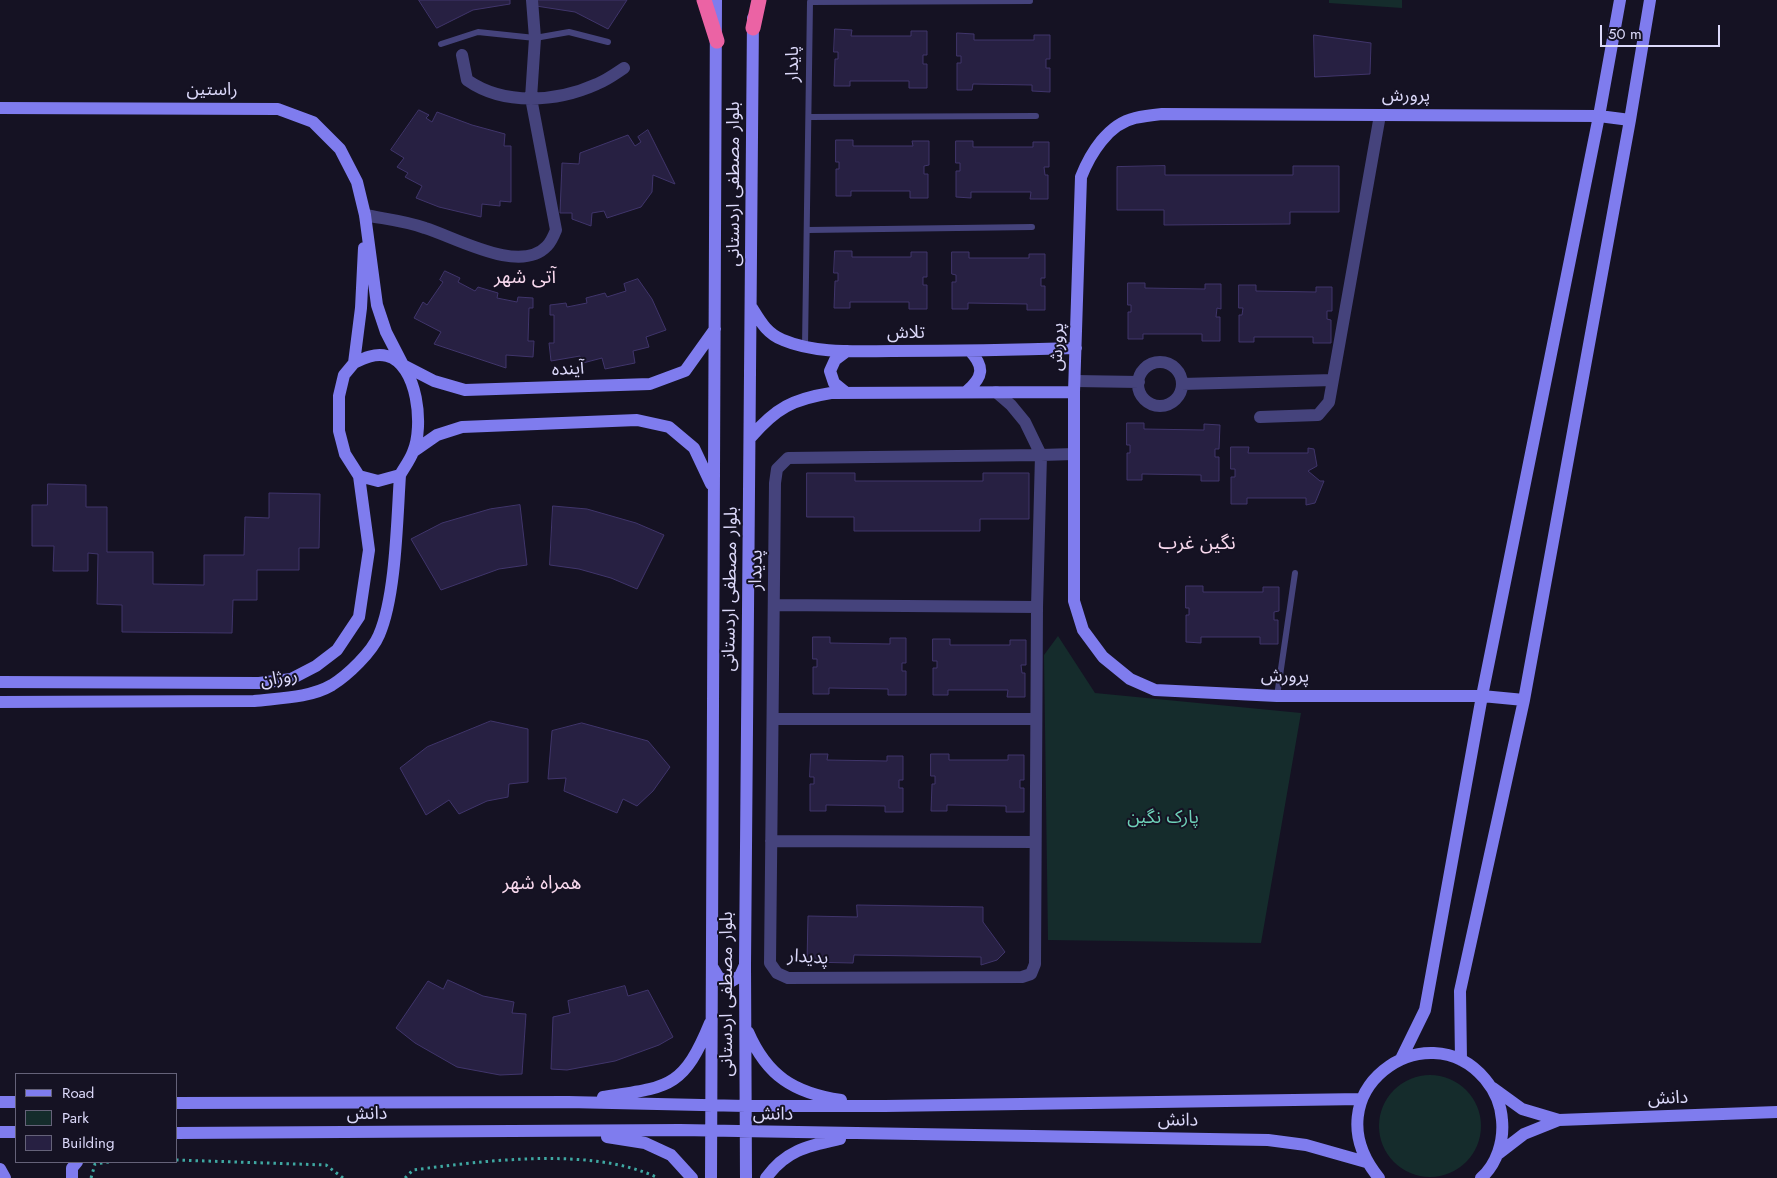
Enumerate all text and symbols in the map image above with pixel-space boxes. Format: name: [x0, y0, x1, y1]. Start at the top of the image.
scale bar: [1602, 15, 1722, 47]
text: 50 m: [1608, 23, 1642, 45]
street label: پایدار: [783, 46, 805, 82]
street label: راستین: [186, 80, 238, 102]
street label: پرورش: [1382, 86, 1430, 108]
street label: بلوار مصطفی اردستانی: [724, 102, 746, 266]
district label: آتی شهر: [494, 267, 556, 289]
street label: پرورش: [1046, 322, 1070, 372]
street label: تلاش: [887, 323, 925, 345]
street label: آینده: [551, 358, 585, 382]
street label: بلوار مصطفی اردستانی: [719, 506, 743, 672]
district label: نگین غرب: [1158, 533, 1236, 555]
street label: پدیدار: [746, 549, 768, 591]
street label: روژان: [259, 665, 299, 693]
street label: پرورش: [1261, 666, 1309, 688]
park label: پارک نگین: [1127, 808, 1199, 830]
district label: همراه شهر: [503, 873, 581, 895]
street label: بلوار مصطفی اردستانی: [717, 912, 739, 1076]
street label: پدیدار: [787, 946, 829, 970]
legend: [15, 1073, 178, 1163]
text: Road: [62, 1082, 94, 1104]
street label: دانش: [1647, 1087, 1689, 1111]
street label: دانش: [347, 1104, 387, 1126]
street label: دانش: [753, 1104, 793, 1126]
text: Park: [62, 1107, 89, 1129]
street label: دانش: [1158, 1110, 1198, 1132]
text: Building: [62, 1132, 114, 1154]

